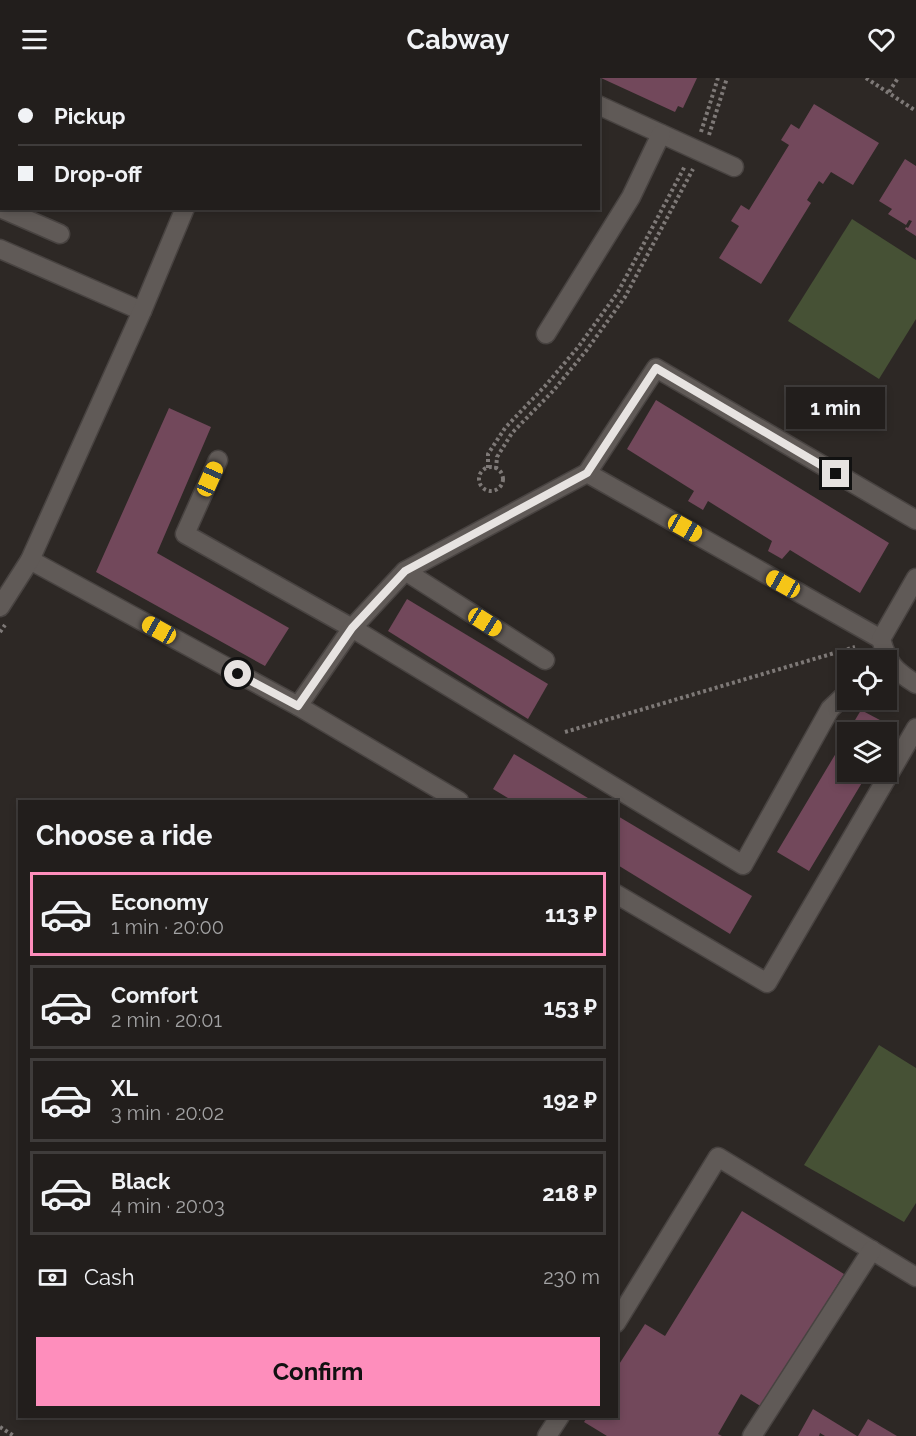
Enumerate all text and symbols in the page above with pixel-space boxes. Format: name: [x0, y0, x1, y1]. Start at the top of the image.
icon: menu: [18, 23, 51, 56]
icon: heart: [865, 23, 898, 56]
text: Cabway: [407, 24, 509, 55]
text: Pickup: [54, 103, 126, 129]
text: Drop-off: [54, 161, 142, 187]
callout: 1 min: [786, 387, 886, 429]
text: 1 min: [810, 396, 861, 420]
car: [194, 459, 226, 499]
route end: [822, 460, 849, 487]
car: [665, 511, 705, 545]
car: [763, 567, 803, 601]
car: [465, 605, 505, 639]
car: [139, 613, 179, 647]
map controls: [837, 650, 897, 782]
button: locate: [837, 650, 897, 710]
route start: [224, 660, 251, 687]
button: layers: [837, 722, 897, 782]
text: Choose a ride: [36, 820, 212, 851]
icon: car: [39, 887, 93, 941]
text: Economy: [111, 889, 209, 915]
text: 113 ₽: [545, 901, 597, 927]
text: 1 min · 20:00: [111, 915, 224, 939]
icon: car: [39, 980, 93, 1034]
text: Comfort: [111, 982, 198, 1008]
text: 153 ₽: [544, 994, 597, 1020]
text: 2 min · 20:01: [111, 1008, 222, 1032]
icon: car: [39, 1073, 93, 1127]
text: XL: [111, 1075, 138, 1101]
text: 192 ₽: [543, 1087, 597, 1113]
text: 3 min · 20:02: [111, 1101, 224, 1125]
icon: car: [39, 1166, 93, 1220]
text: Black: [111, 1168, 170, 1194]
text: 218 ₽: [542, 1180, 597, 1206]
text: 4 min · 20:03: [111, 1194, 225, 1218]
icon: cash: [36, 1261, 69, 1294]
text: Cash: [84, 1264, 135, 1290]
text: 230 m: [543, 1265, 600, 1289]
button: Confirm: [36, 1337, 600, 1406]

